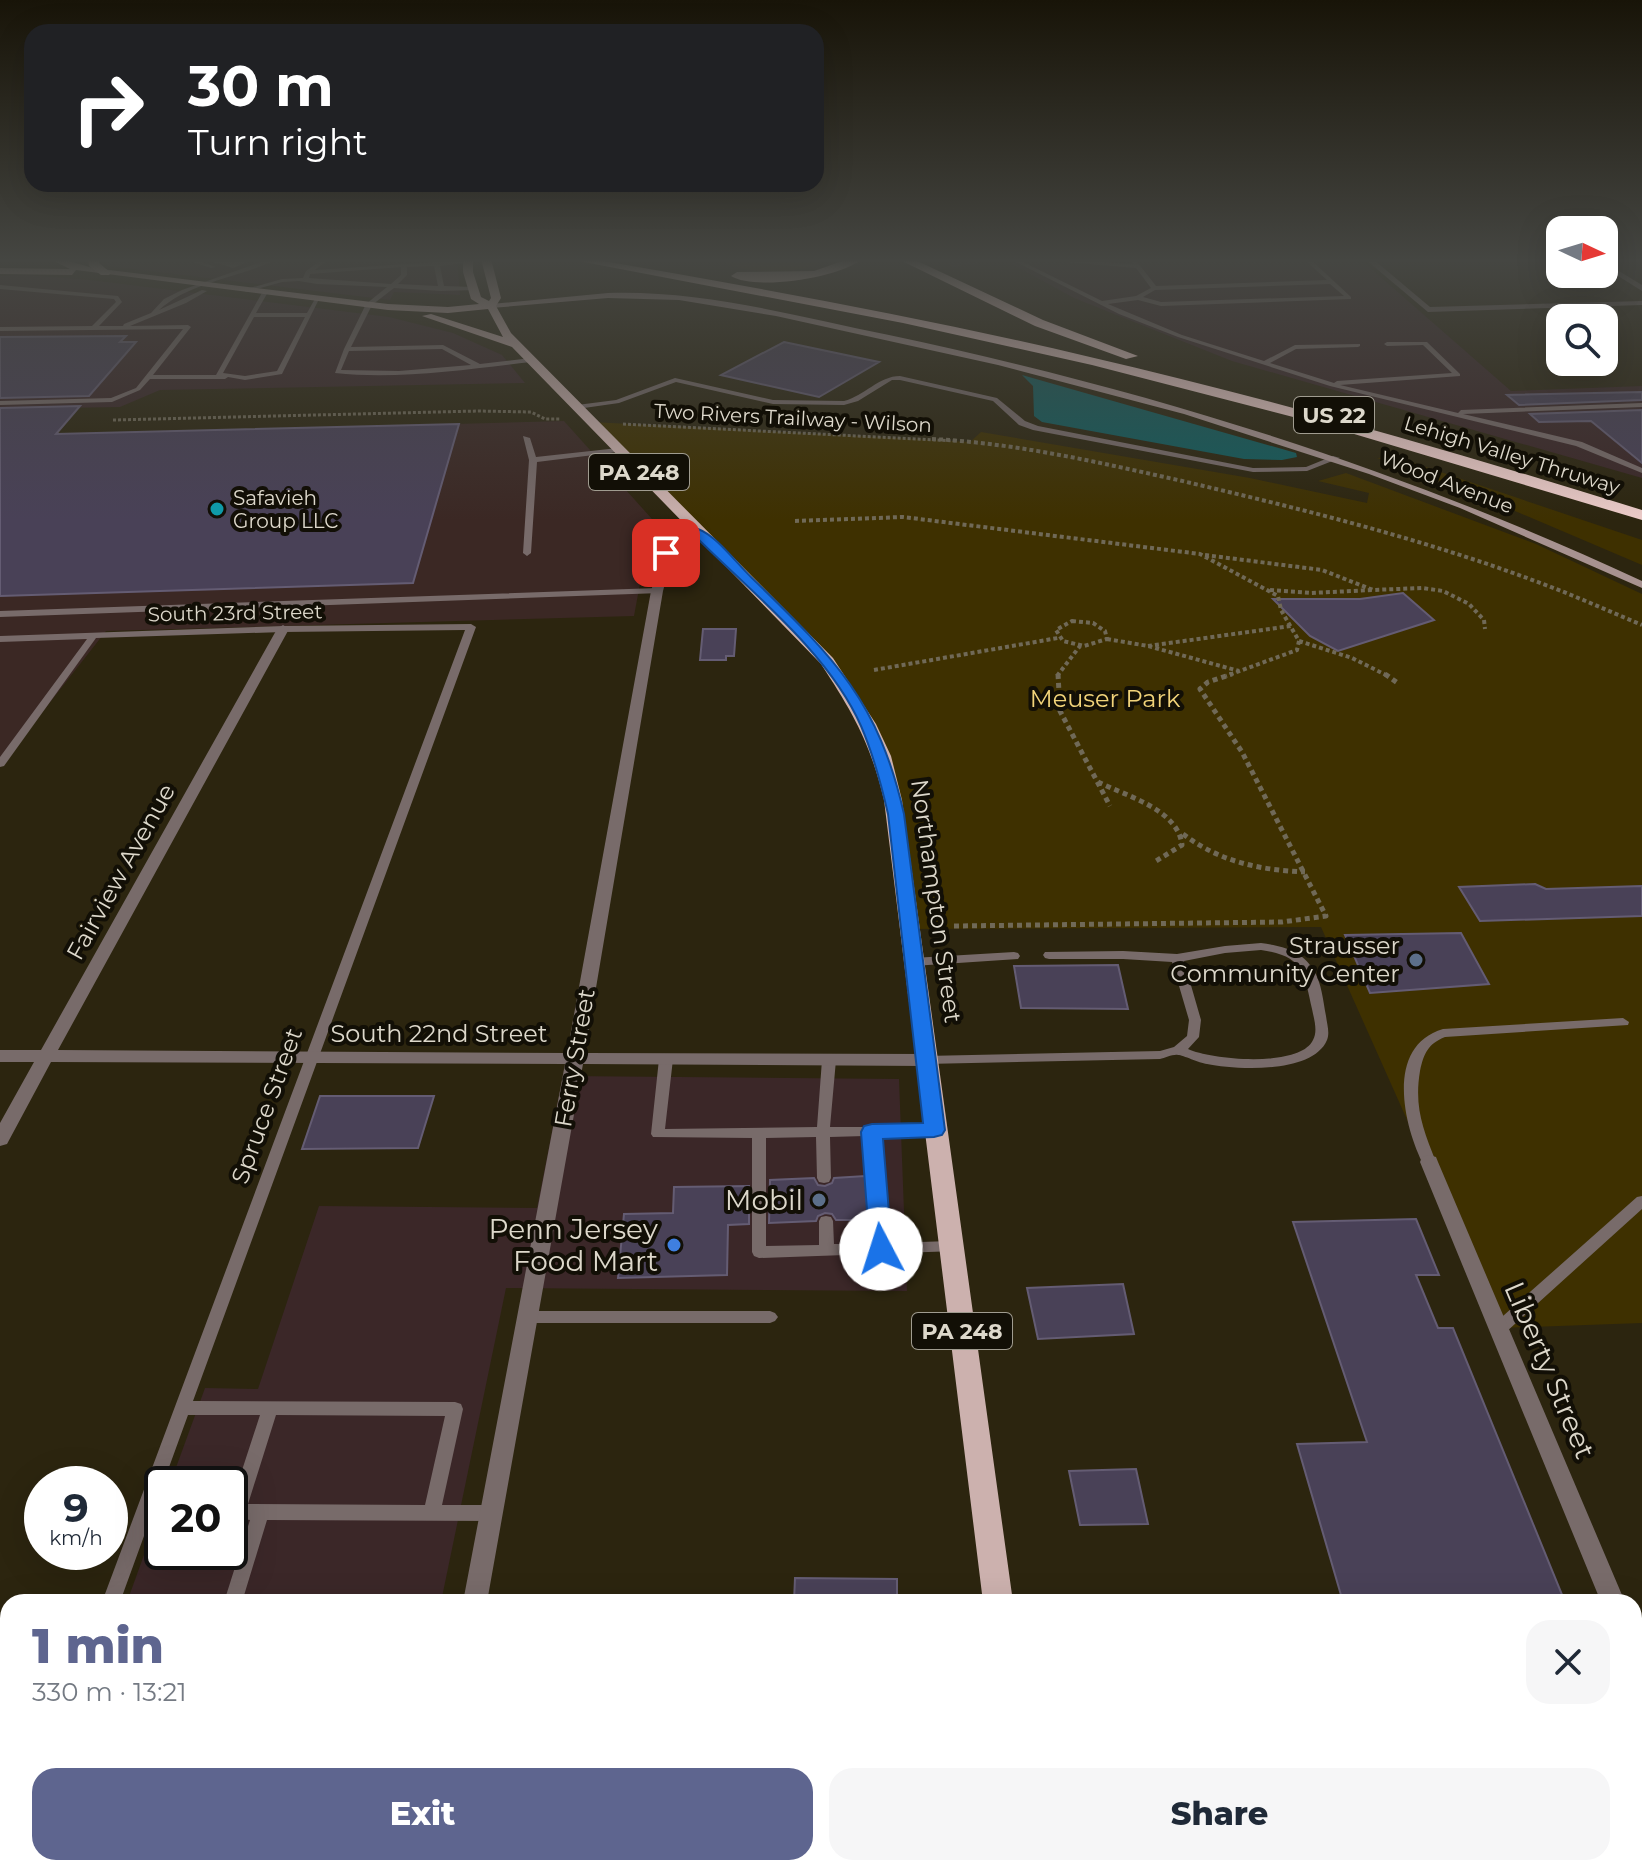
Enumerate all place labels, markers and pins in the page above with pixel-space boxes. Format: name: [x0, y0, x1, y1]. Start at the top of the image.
place label: Safavieh Group LLC: [233, 486, 338, 533]
marker: Safavieh Group LLC: [208, 500, 226, 518]
pin: [632, 519, 700, 587]
place label: Strausser Community Center: [1170, 931, 1400, 988]
marker: Strausser Community Center: [1407, 951, 1425, 969]
place label: Mobil: [725, 1183, 803, 1217]
marker: Mobil: [810, 1191, 828, 1209]
place label: Penn Jersey Food Mart: [488, 1212, 659, 1278]
marker: Penn Jersey Food Mart: [665, 1236, 683, 1254]

